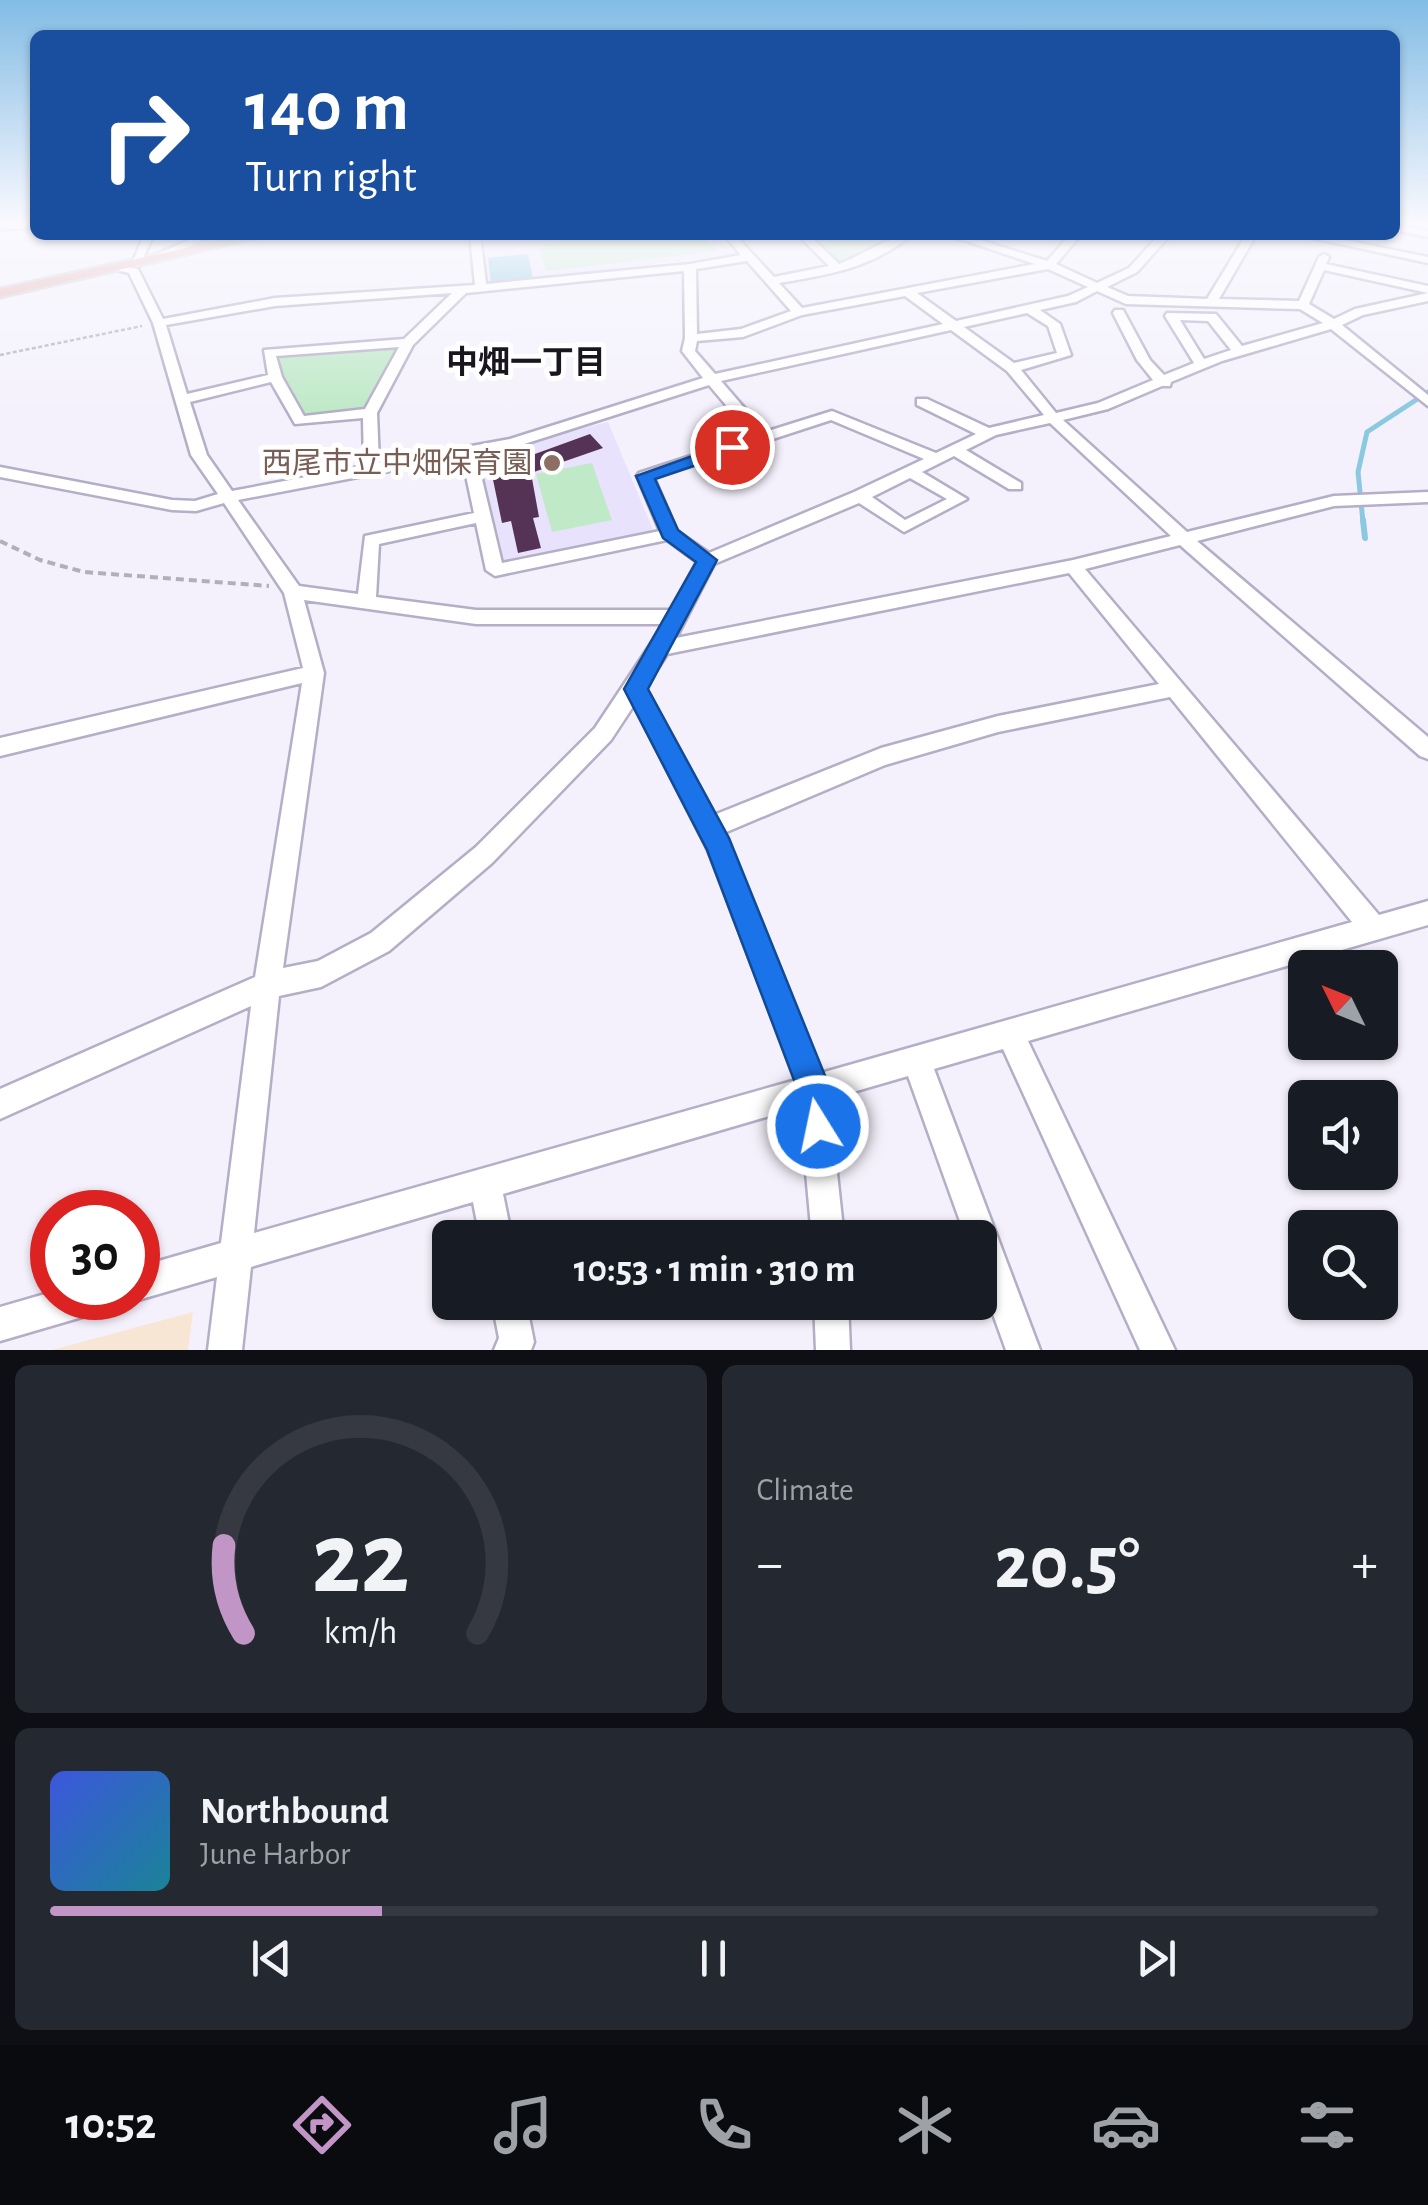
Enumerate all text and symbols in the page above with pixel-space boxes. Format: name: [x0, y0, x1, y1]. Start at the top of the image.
icon: right: [80, 70, 210, 200]
text: 140 m: [245, 73, 409, 143]
text: Turn right: [245, 155, 417, 200]
district label: 中畑一丁目: [446, 345, 606, 379]
pin: [690, 405, 775, 490]
icon: arrive: [705, 420, 760, 475]
place label: 西尾市立中畑保育園: [262, 447, 532, 479]
marker: 西尾市立中畑保育園: [541, 452, 563, 474]
north arrow: [1288, 950, 1398, 1060]
map controls: [1288, 950, 1398, 1320]
position arrow: [766, 1074, 870, 1178]
button: sound: [1288, 1080, 1398, 1190]
speed limit sign: 30: [30, 1190, 160, 1320]
button: search: [1288, 1210, 1398, 1320]
text: 10:53 · 1 min · 310 m: [574, 1251, 855, 1289]
text: Climate: [757, 1474, 854, 1506]
text: 22: [312, 1508, 410, 1612]
text: 20.5°: [994, 1527, 1140, 1602]
text: −: [757, 1537, 783, 1592]
text: +: [1352, 1537, 1378, 1592]
text: km/h: [324, 1614, 398, 1650]
text: Northbound: [200, 1793, 389, 1831]
text: June Harbor: [200, 1838, 350, 1870]
icon: previous: [244, 1931, 299, 1986]
icon: pause: [686, 1931, 741, 1986]
icon: next: [1129, 1931, 1184, 1986]
icon: directions: [287, 2090, 357, 2160]
icon: music: [488, 2090, 558, 2160]
icon: phone: [689, 2090, 759, 2160]
icon: climate: [890, 2090, 960, 2160]
icon: car: [1091, 2090, 1161, 2160]
icon: filters: [1292, 2090, 1362, 2160]
text: 10:52: [66, 2102, 156, 2147]

